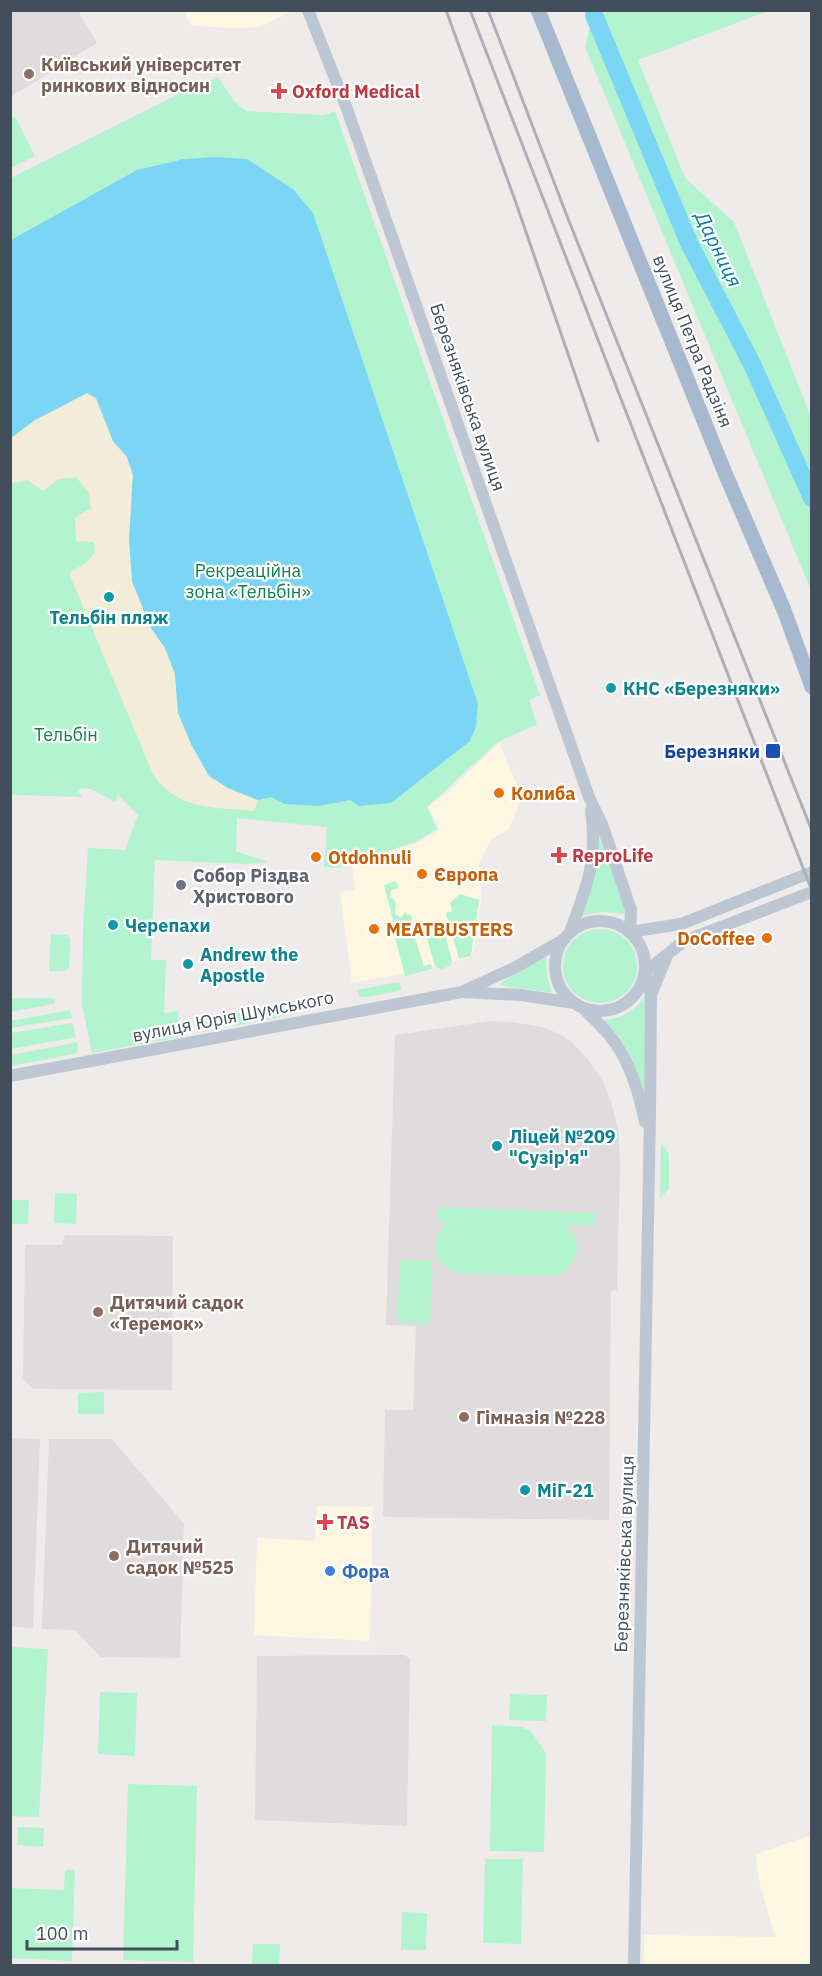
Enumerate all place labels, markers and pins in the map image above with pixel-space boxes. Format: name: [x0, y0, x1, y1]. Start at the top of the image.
place label: Київський університет ринкових відносин: [41, 53, 241, 97]
marker: Київський університет ринкових відносин: [22, 67, 36, 81]
place label: Oxford Medical: [292, 80, 420, 103]
marker: Oxford Medical: [270, 82, 288, 100]
marker: Тельбін пляж: [102, 590, 116, 604]
place label: Тельбін пляж: [50, 606, 168, 629]
place label: КНС «Березняки»: [623, 677, 780, 700]
marker: КНС «Березняки»: [604, 681, 618, 695]
place label: Березняки: [664, 740, 760, 763]
marker: Березняки: [764, 742, 782, 760]
place label: Колиба: [511, 782, 575, 805]
marker: Колиба: [492, 786, 506, 800]
place label: ReproLife: [572, 844, 654, 867]
place label: Otdohnuli: [328, 846, 412, 869]
marker: ReproLife: [550, 846, 568, 864]
marker: Otdohnuli: [309, 850, 323, 864]
place label: Європа: [434, 863, 499, 886]
place label: Собор Різдва Христового: [193, 864, 309, 908]
marker: Європа: [415, 867, 429, 881]
marker: Собор Різдва Христового: [174, 878, 188, 892]
place label: Черепахи: [125, 914, 210, 937]
marker: Черепахи: [106, 918, 120, 932]
place label: MEATBUSTERS: [386, 918, 513, 941]
marker: MEATBUSTERS: [367, 922, 381, 936]
place label: DoCoffee: [677, 927, 755, 950]
marker: DoCoffee: [760, 931, 774, 945]
place label: Andrew the Apostle: [200, 943, 298, 987]
marker: Andrew the Apostle: [181, 957, 195, 971]
place label: Ліцей №209 "Сузір'я": [509, 1125, 616, 1169]
marker: Ліцей №209 "Сузір'я": [490, 1139, 504, 1153]
place label: Дитячий садок «Теремок»: [110, 1291, 244, 1335]
marker: Дитячий садок «Теремок»: [91, 1305, 105, 1319]
place label: Гімназія №228: [476, 1406, 606, 1429]
marker: Гімназія №228: [457, 1410, 471, 1424]
place label: МіГ-21: [537, 1479, 594, 1502]
marker: МіГ-21: [518, 1483, 532, 1497]
place label: TAS: [337, 1511, 370, 1534]
marker: TAS: [318, 1515, 332, 1529]
place label: Дитячий садок №525: [126, 1535, 234, 1579]
marker: Дитячий садок №525: [107, 1549, 121, 1563]
place label: Фора: [342, 1560, 390, 1583]
marker: Фора: [323, 1564, 337, 1578]

